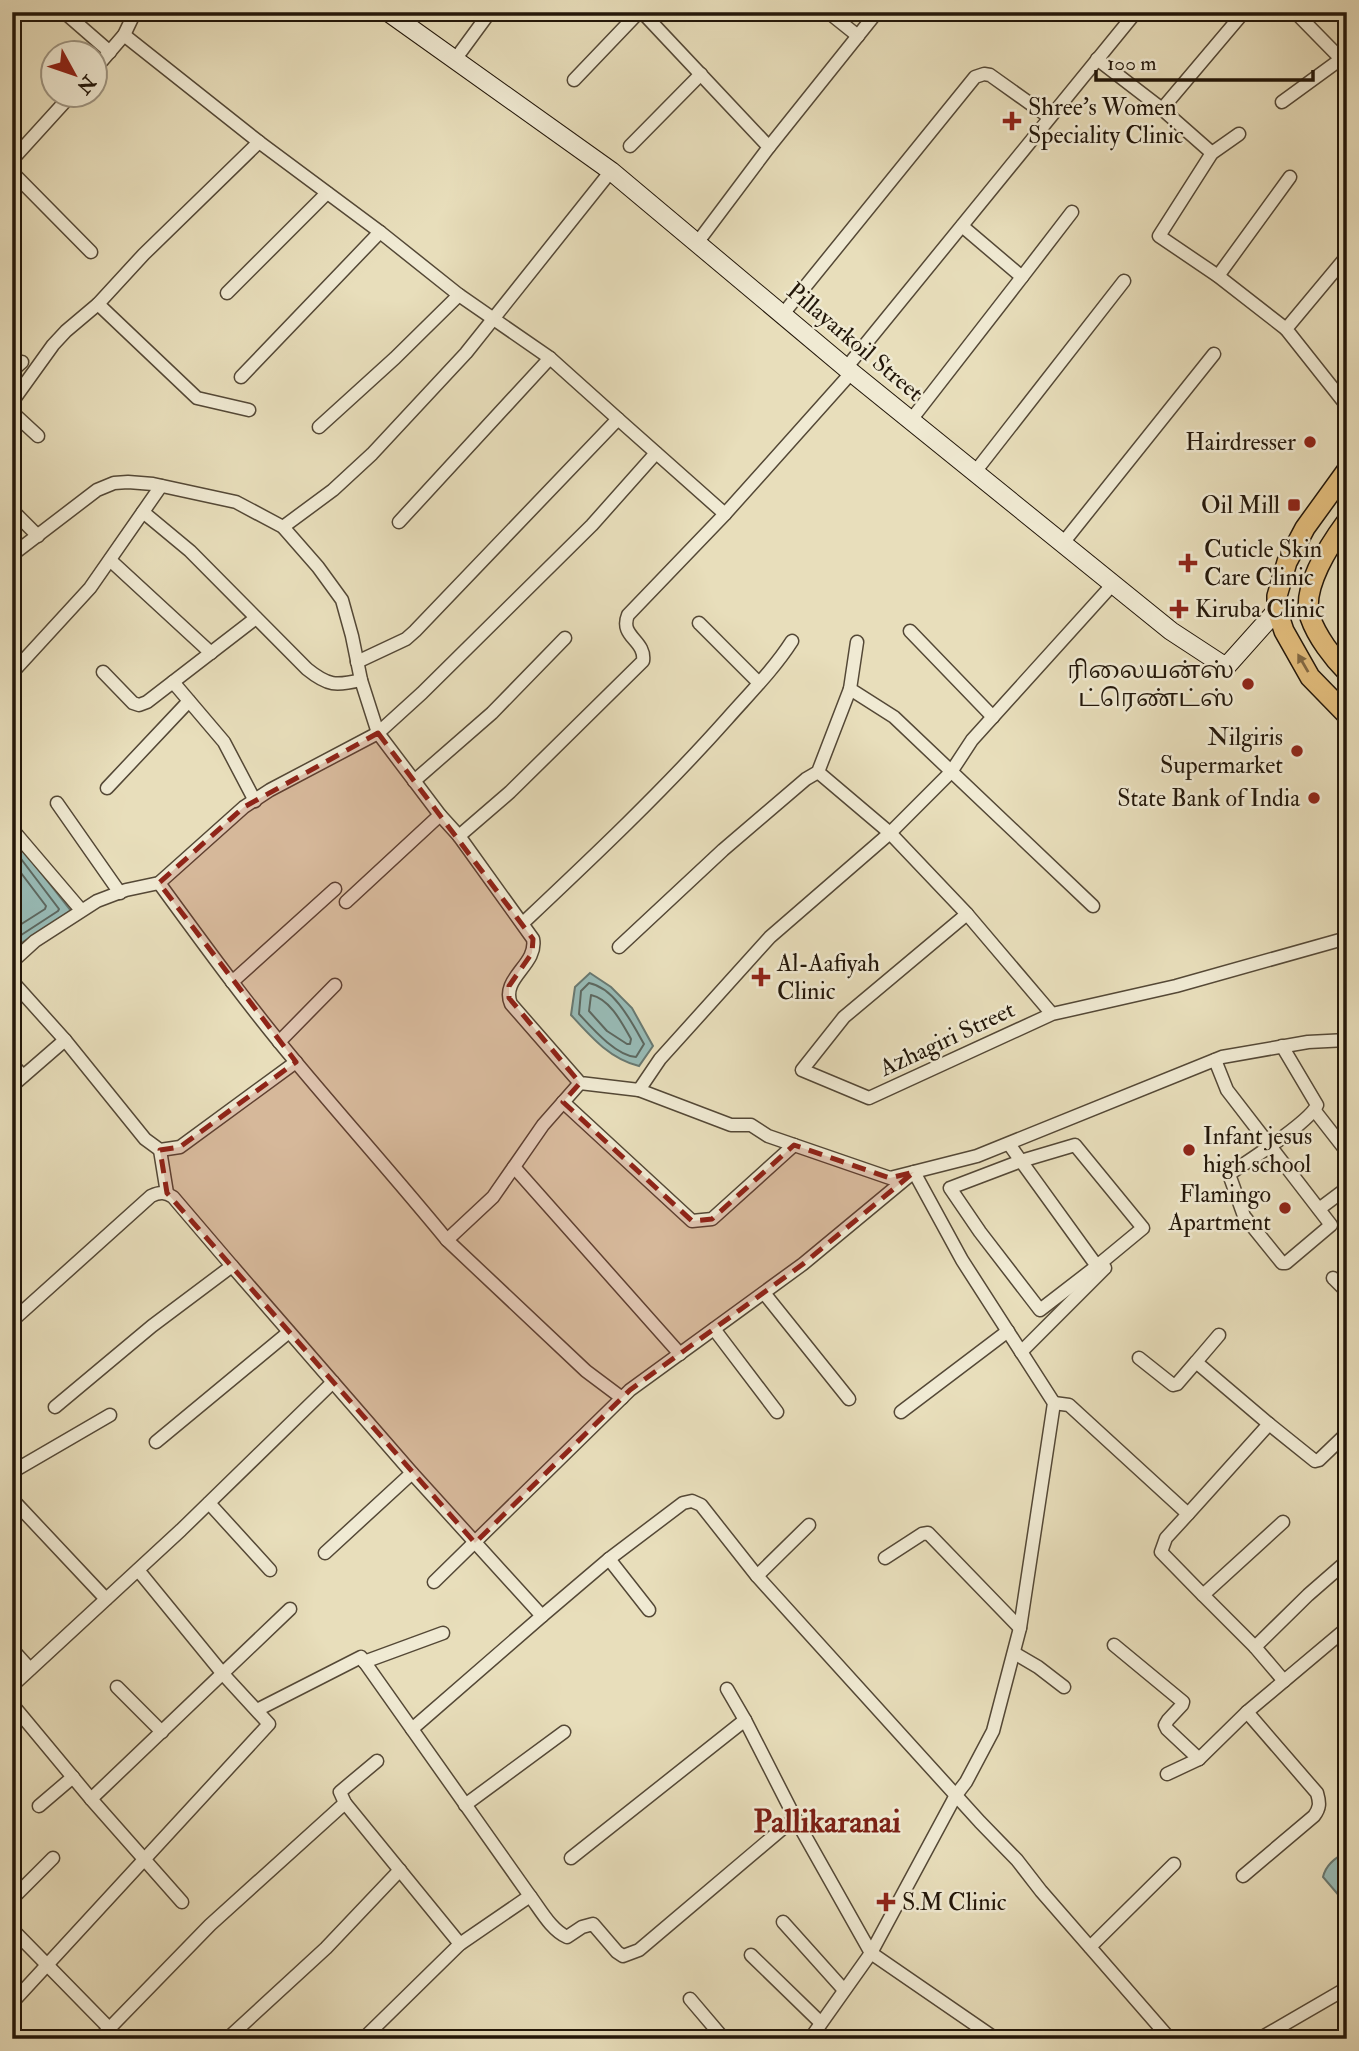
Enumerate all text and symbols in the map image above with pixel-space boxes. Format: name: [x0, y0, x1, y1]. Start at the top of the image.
north arrow: [38, 38, 108, 108]
scale bar: [1096, 38, 1314, 82]
text: 100 m: [1107, 50, 1157, 77]
text: N: [71, 69, 102, 99]
place label: Shree's Women Speciality Clinic: [1028, 92, 1184, 151]
marker: Shree's Women Speciality Clinic: [1002, 111, 1022, 131]
street label: Pillayarkoil Street: [780, 276, 930, 408]
place label: Hairdresser: [1185, 427, 1296, 458]
marker: Hairdresser: [1302, 434, 1318, 450]
place label: Oil Mill: [1201, 490, 1280, 521]
marker: Oil Mill: [1286, 497, 1302, 513]
place label: Cuticle Skin Care Clinic: [1204, 534, 1322, 593]
marker: Cuticle Skin Care Clinic: [1178, 553, 1198, 573]
place label: Kiruba Clinic: [1195, 594, 1325, 625]
marker: Kiruba Clinic: [1169, 599, 1189, 619]
one-way arrow: [1297, 653, 1309, 673]
place label: ரிலையன்ஸ் ட்ரெண்ட்ஸ்: [1067, 655, 1234, 714]
marker: ரிலையன்ஸ் ட்ரெண்ட்ஸ்: [1240, 676, 1256, 692]
place label: Nilgiris Supermarket: [1160, 722, 1283, 781]
marker: Nilgiris Supermarket: [1289, 743, 1305, 759]
place label: State Bank of India: [1117, 783, 1301, 814]
marker: State Bank of India: [1306, 790, 1322, 806]
place label: Al-Aafiyah Clinic: [776, 948, 880, 1007]
marker: Al-Aafiyah Clinic: [751, 967, 771, 987]
street label: Azhagiri Street: [874, 994, 1020, 1084]
place label: Infant jesus high school: [1203, 1121, 1312, 1180]
marker: Infant jesus high school: [1181, 1142, 1197, 1158]
place label: Flamingo Apartment: [1167, 1179, 1271, 1238]
marker: Flamingo Apartment: [1277, 1200, 1293, 1216]
district label: Pallikaranai: [753, 1802, 901, 1842]
place label: S.M Clinic: [902, 1887, 1007, 1918]
marker: S.M Clinic: [876, 1892, 896, 1912]

